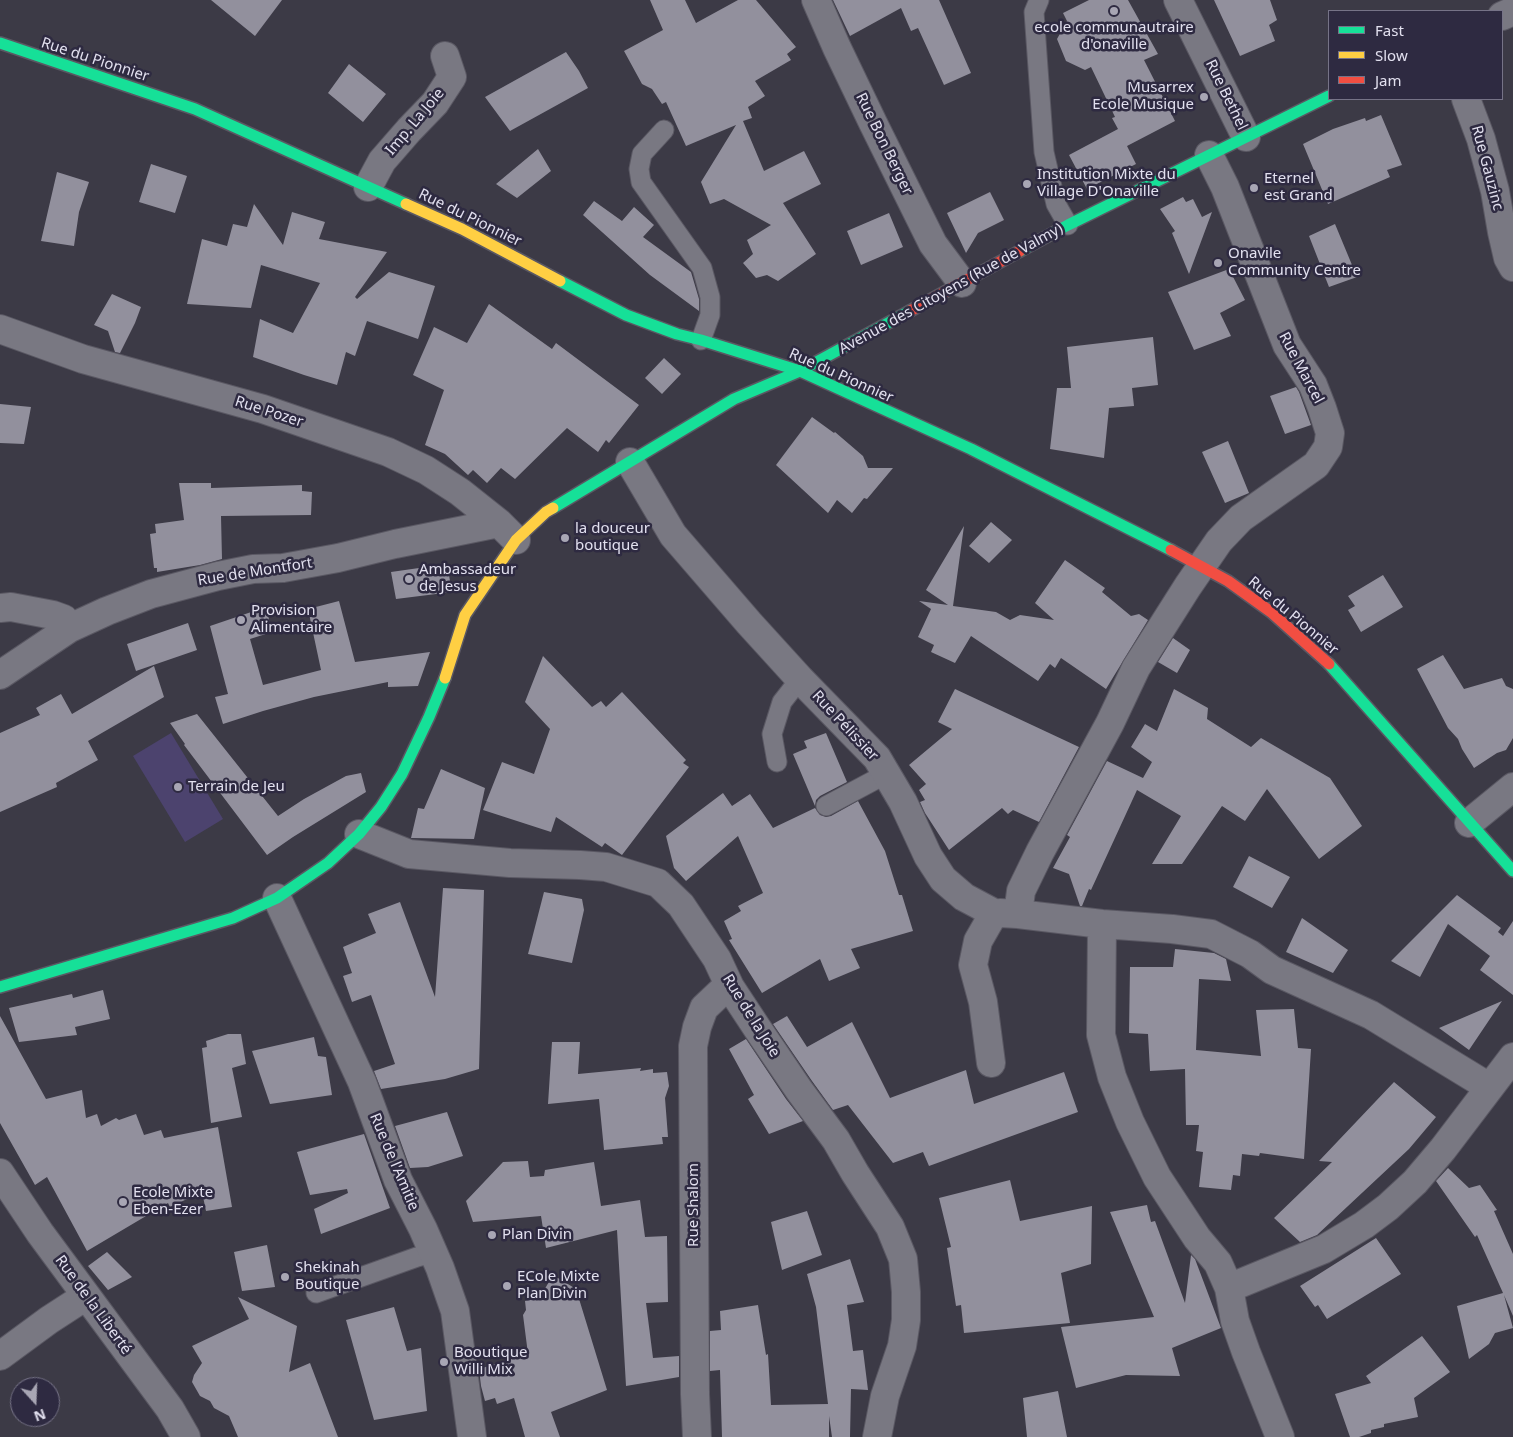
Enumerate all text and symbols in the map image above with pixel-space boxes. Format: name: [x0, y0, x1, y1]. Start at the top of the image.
marker: ecole communautraire d'onaville: [1108, 5, 1120, 17]
legend: [1328, 10, 1503, 100]
place label: ecole communautraire d'onaville: [1034, 19, 1194, 54]
text: Fast: [1375, 20, 1404, 40]
street label: Rue du Pionnier: [39, 34, 151, 86]
text: Slow: [1375, 45, 1408, 65]
street label: Rue Bethel: [1201, 57, 1251, 133]
text: Jam: [1375, 70, 1402, 90]
place label: Musarrex Ecole Musique: [1092, 79, 1194, 114]
street label: Imp. La Joie: [382, 85, 448, 159]
street label: Rue Bon Berger: [852, 90, 916, 198]
marker: Musarrex Ecole Musique: [1198, 91, 1210, 103]
street label: Rue Gauzinc: [1467, 124, 1507, 212]
place label: Institution Mixte du Village D'Onaville: [1037, 166, 1176, 201]
place label: Eternel est Grand: [1264, 170, 1333, 205]
marker: Institution Mixte du Village D'Onaville: [1021, 178, 1033, 190]
marker: Eternel est Grand: [1248, 182, 1260, 194]
street label: Rue du Pionnier: [416, 185, 524, 251]
street label: Avenue des Citoyens (Rue de Valmy): [836, 220, 1066, 358]
place label: Onavile Community Centre: [1228, 245, 1361, 280]
marker: Onavile Community Centre: [1212, 257, 1224, 269]
street label: Rue Marcel: [1275, 329, 1327, 407]
street label: Rue du Pionnier: [786, 345, 896, 407]
street label: Rue Pozer: [233, 393, 305, 431]
place label: la douceur boutique: [575, 520, 650, 555]
marker: la douceur boutique: [559, 532, 571, 544]
street label: Rue de Montfort: [196, 554, 314, 590]
place label: Ambassadeur de Jesus: [419, 561, 516, 596]
marker: Ambassadeur de Jesus: [403, 573, 415, 585]
street label: Rue du Pionnier: [1244, 573, 1342, 659]
place label: Provision Alimentaire: [251, 602, 332, 637]
marker: Provision Alimentaire: [235, 614, 247, 626]
street label: Rue Pélissier: [808, 687, 882, 765]
place label: Terrain de Jeu: [188, 778, 285, 796]
marker: Terrain de Jeu: [172, 781, 184, 793]
street label: Rue de la Joie: [718, 971, 784, 1061]
street label: Rue de l'Amitie: [365, 1111, 423, 1213]
street label: Rue Shalom: [685, 1163, 703, 1247]
place label: Ecole Mixte Eben-Ezer: [133, 1184, 213, 1219]
marker: Ecole Mixte Eben-Ezer: [117, 1196, 129, 1208]
place label: Plan Divin: [502, 1226, 572, 1244]
marker: Plan Divin: [486, 1229, 498, 1241]
street label: Rue de la Liberté: [51, 1252, 135, 1358]
place label: Shekinah Boutique: [295, 1259, 360, 1294]
place label: ECole Mixte Plan Divin: [517, 1268, 599, 1303]
marker: Shekinah Boutique: [279, 1271, 291, 1283]
marker: ECole Mixte Plan Divin: [501, 1280, 513, 1292]
place label: Booutique Willi Mix: [454, 1344, 527, 1379]
marker: Booutique Willi Mix: [438, 1356, 450, 1368]
north arrow: [10, 1377, 60, 1427]
text: N: [31, 1405, 49, 1426]

